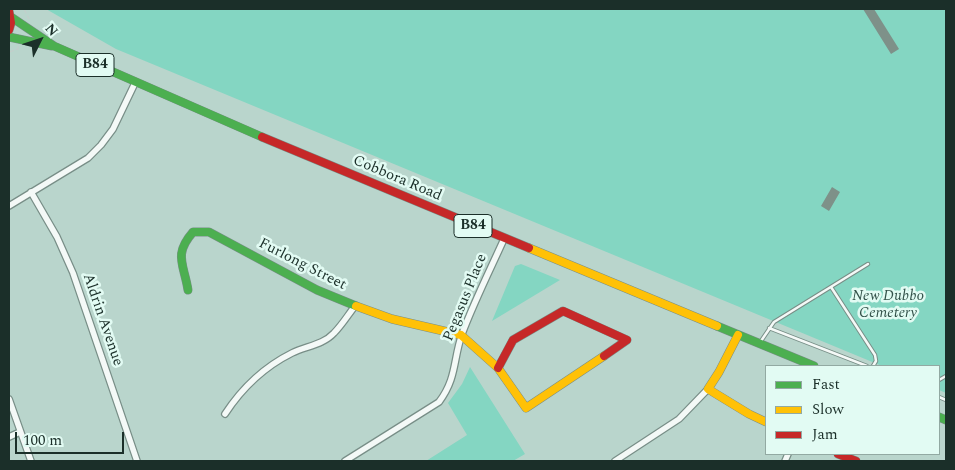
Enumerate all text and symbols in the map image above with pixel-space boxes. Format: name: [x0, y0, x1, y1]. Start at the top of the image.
north arrow: [15, 15, 65, 65]
text: N: [40, 19, 63, 41]
road number: B84: [76, 54, 114, 76]
street label: Cobbora Road: [350, 152, 444, 206]
road number: B84: [454, 215, 492, 238]
street label: Furlong Street: [255, 235, 349, 295]
street label: Pegasus Place: [440, 252, 492, 344]
street label: Aldrin Avenue: [78, 271, 126, 369]
park label: New Dubbo Cemetery: [852, 288, 924, 323]
legend: [765, 365, 940, 455]
text: Fast: [812, 373, 840, 396]
text: Slow: [812, 398, 844, 421]
scale bar: [18, 422, 126, 454]
text: Jam: [812, 423, 838, 446]
text: 100 m: [23, 429, 62, 452]

